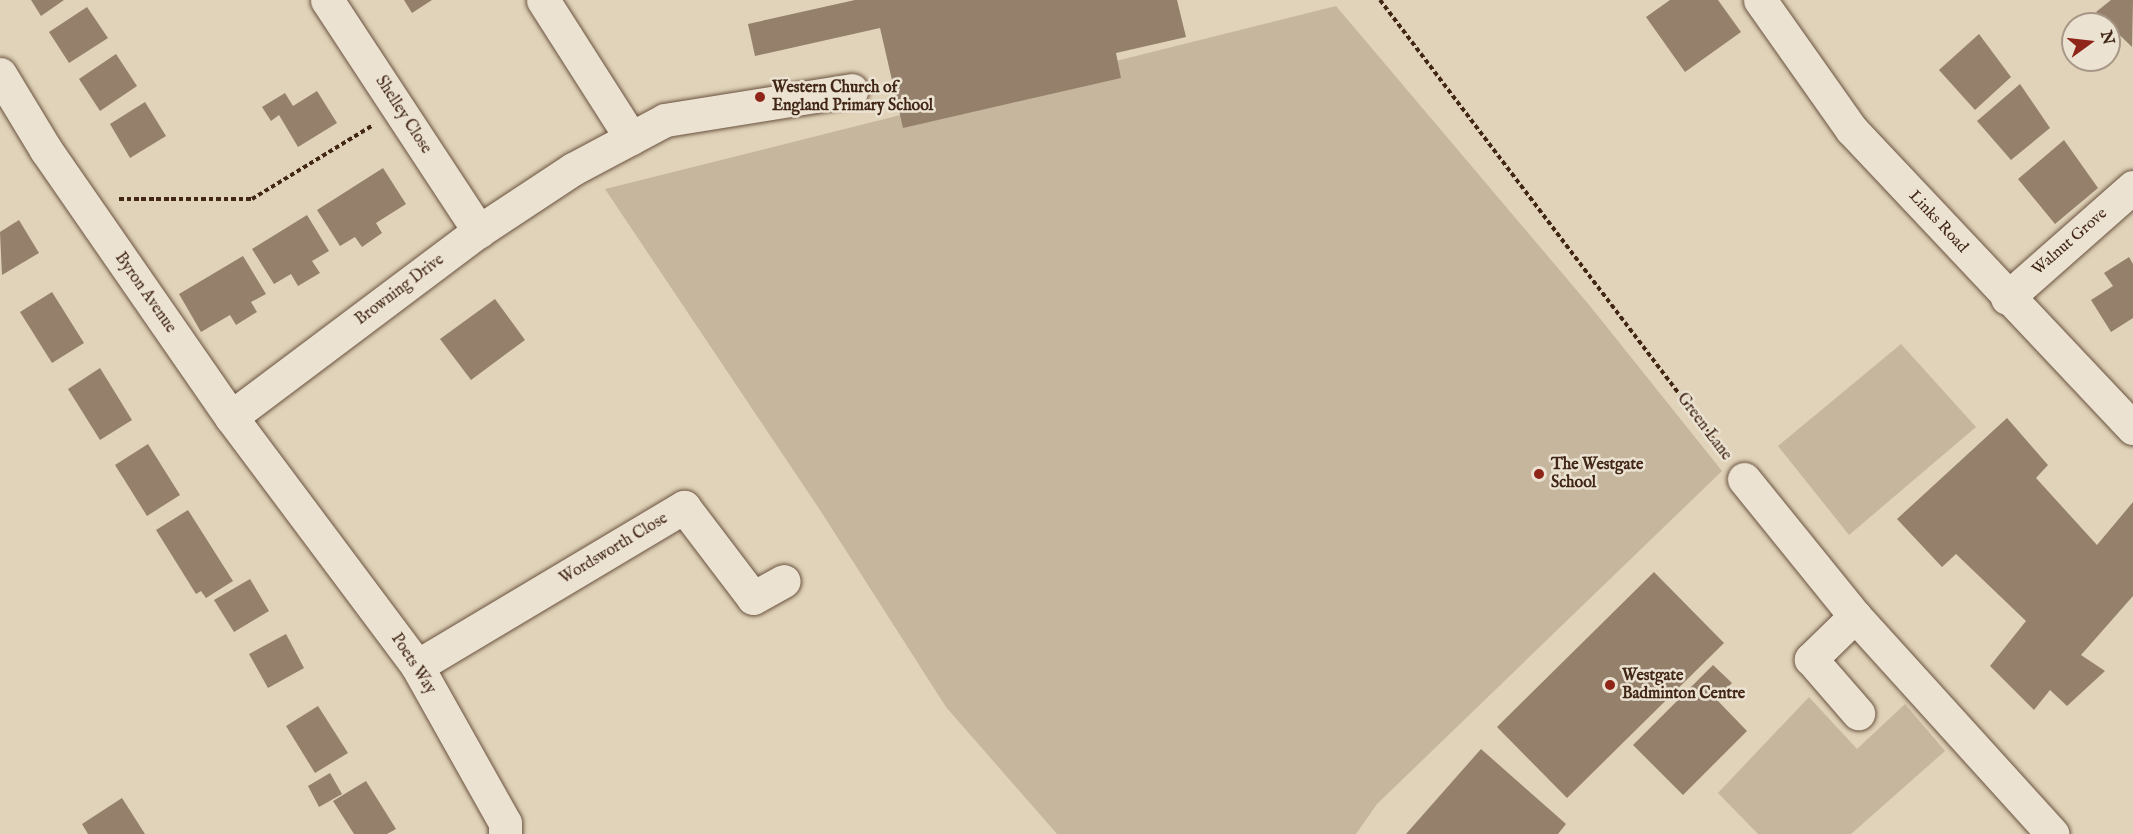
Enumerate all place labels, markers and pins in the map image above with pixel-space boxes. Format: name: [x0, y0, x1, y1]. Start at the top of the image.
place label: Western Church of England Primary School: [772, 78, 933, 116]
marker: Western Church of England Primary School: [753, 90, 767, 104]
place label: The Westgate School: [1551, 455, 1643, 493]
marker: The Westgate School: [1532, 467, 1546, 481]
place label: Westgate Badminton Centre: [1622, 666, 1745, 704]
marker: Westgate Badminton Centre: [1603, 678, 1617, 692]

